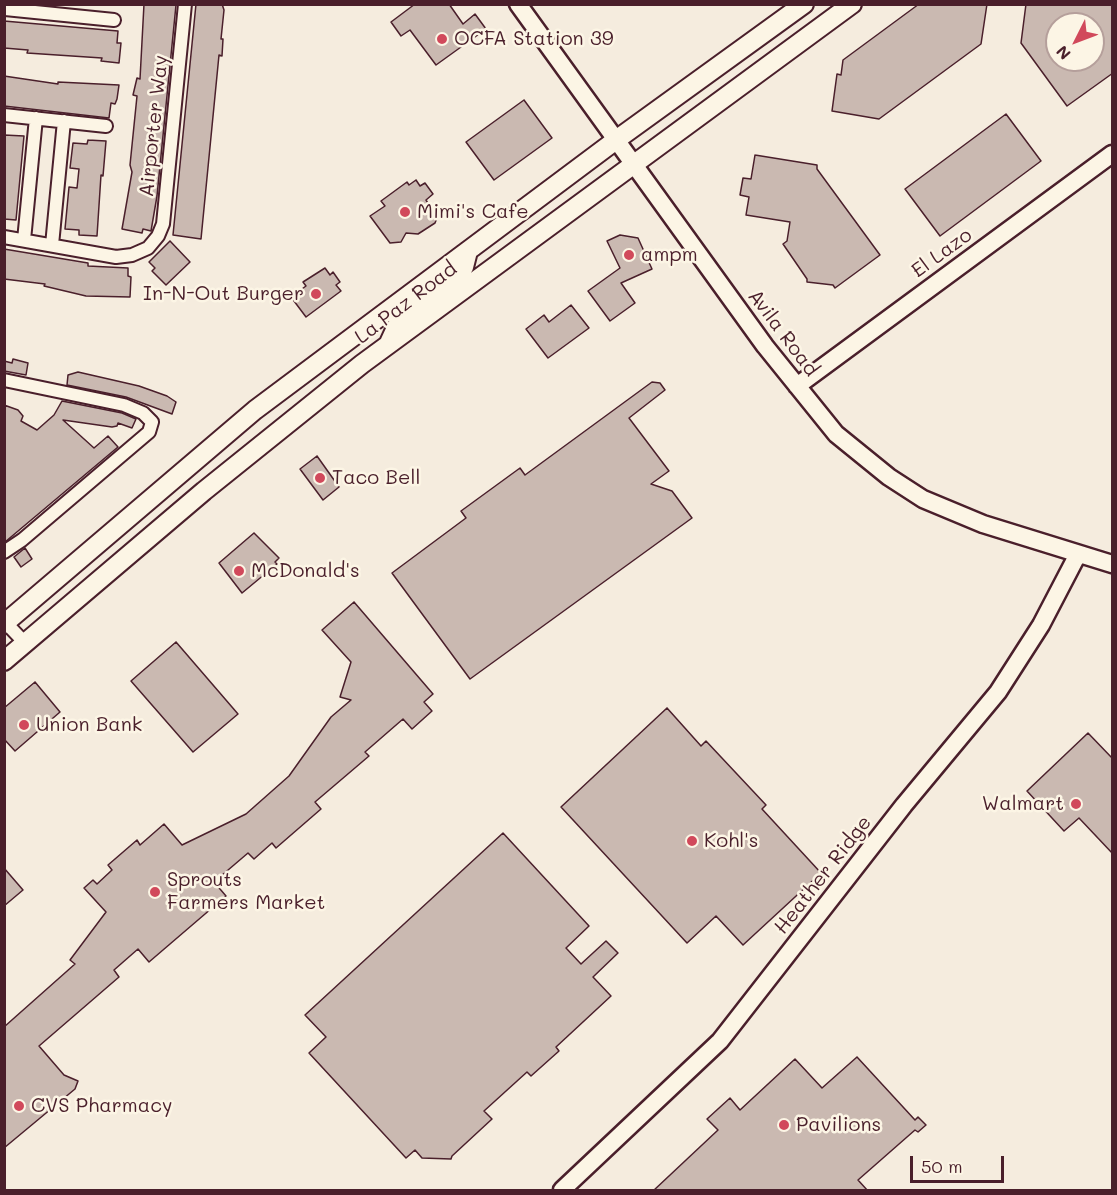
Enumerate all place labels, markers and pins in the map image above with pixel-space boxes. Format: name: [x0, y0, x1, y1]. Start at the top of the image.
place label: OCFA Station 39: [454, 27, 614, 51]
marker: OCFA Station 39: [435, 32, 449, 46]
place label: Mimi's Cafe: [417, 200, 529, 224]
marker: Mimi's Cafe: [398, 205, 412, 219]
place label: ampm: [641, 243, 698, 267]
marker: ampm: [622, 248, 636, 262]
place label: In-N-Out Burger: [143, 282, 304, 306]
marker: In-N-Out Burger: [309, 287, 323, 301]
place label: Taco Bell: [332, 466, 420, 490]
marker: Taco Bell: [313, 471, 327, 485]
place label: McDonald's: [251, 559, 360, 583]
marker: McDonald's: [232, 564, 246, 578]
place label: Union Bank: [36, 713, 142, 737]
marker: Union Bank: [17, 718, 31, 732]
place label: Walmart: [982, 792, 1064, 816]
marker: Walmart: [1069, 797, 1083, 811]
place label: Kohl's: [704, 829, 758, 853]
marker: Kohl's: [685, 834, 699, 848]
place label: Sprouts Farmers Market: [167, 868, 325, 915]
marker: Sprouts Farmers Market: [148, 885, 162, 899]
place label: CVS Pharmacy: [31, 1094, 172, 1118]
marker: CVS Pharmacy: [12, 1099, 26, 1113]
place label: Pavilions: [796, 1113, 881, 1137]
marker: Pavilions: [777, 1118, 791, 1132]

